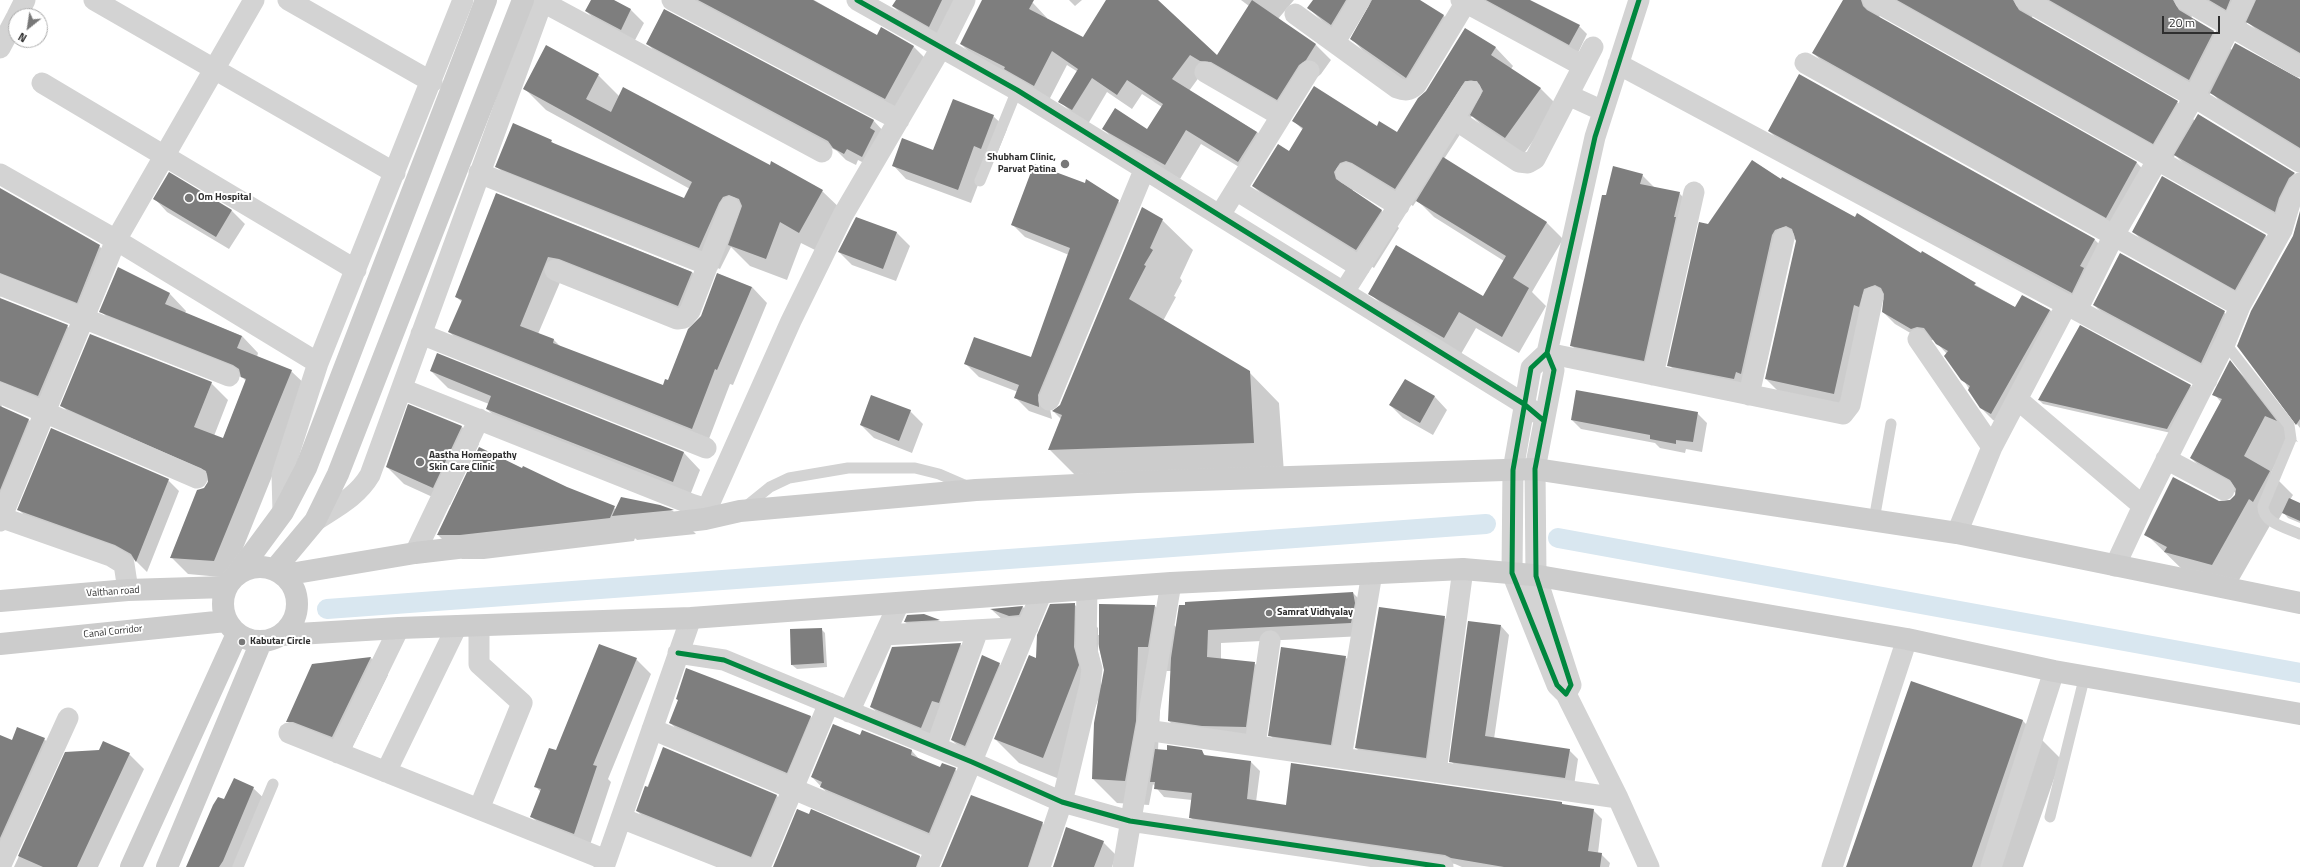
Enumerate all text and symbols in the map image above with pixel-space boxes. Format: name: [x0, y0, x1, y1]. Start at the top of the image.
north arrow: [8, 8, 48, 48]
scale bar: [2164, 8, 2222, 34]
text: 20 m: [2169, 13, 2195, 32]
text: N: [15, 29, 30, 46]
place label: Shubham Clinic, Parvat Patina: [987, 152, 1056, 176]
marker: Shubham Clinic, Parvat Patina: [1059, 158, 1071, 170]
marker: Om Hospital: [183, 192, 195, 204]
place label: Om Hospital: [198, 192, 251, 204]
place label: Aastha Homeopathy Skin Care Clinic: [429, 450, 517, 474]
marker: Aastha Homeopathy Skin Care Clinic: [414, 456, 426, 468]
street label: Valthan road: [86, 584, 140, 600]
place label: Samrat Vidhyalay: [1277, 607, 1353, 619]
marker: Samrat Vidhyalay: [1264, 608, 1274, 618]
street label: Canal Corridor: [83, 623, 143, 641]
place label: Kabutar Circle: [250, 636, 311, 648]
marker: Kabutar Circle: [237, 637, 247, 647]

